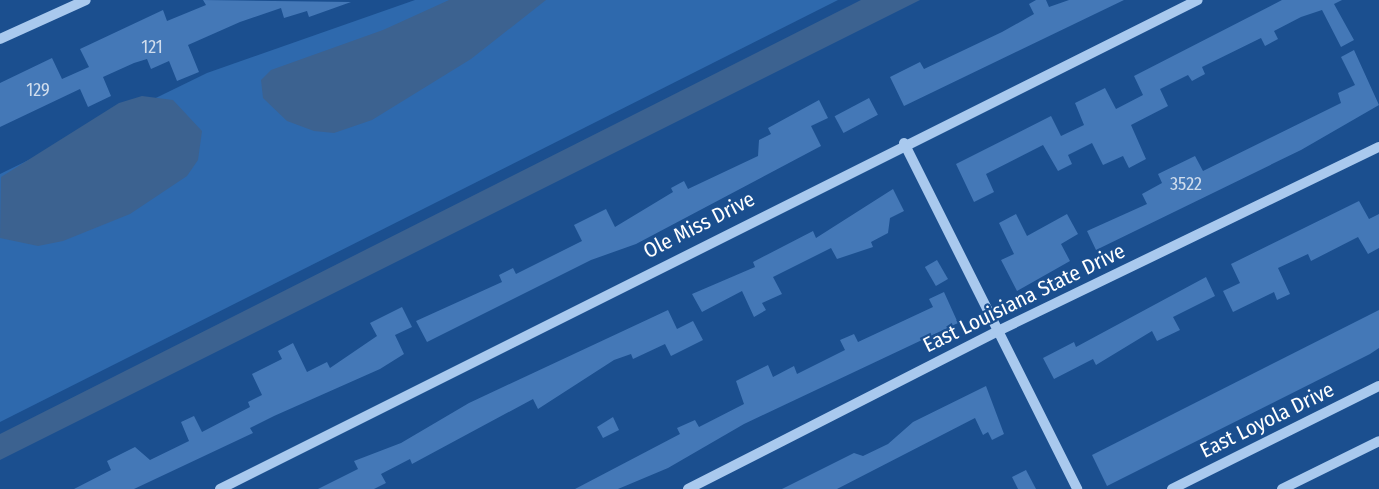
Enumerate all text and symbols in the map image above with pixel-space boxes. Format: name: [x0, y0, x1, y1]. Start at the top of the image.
house number: 121: [141, 36, 163, 58]
house number: 129: [26, 79, 50, 101]
house number: 3522: [1170, 173, 1202, 195]
street label: Ole Miss Drive: [639, 186, 759, 264]
street label: East Louisiana State Drive: [919, 238, 1129, 358]
street label: East Loyola Drive: [1196, 377, 1338, 463]

